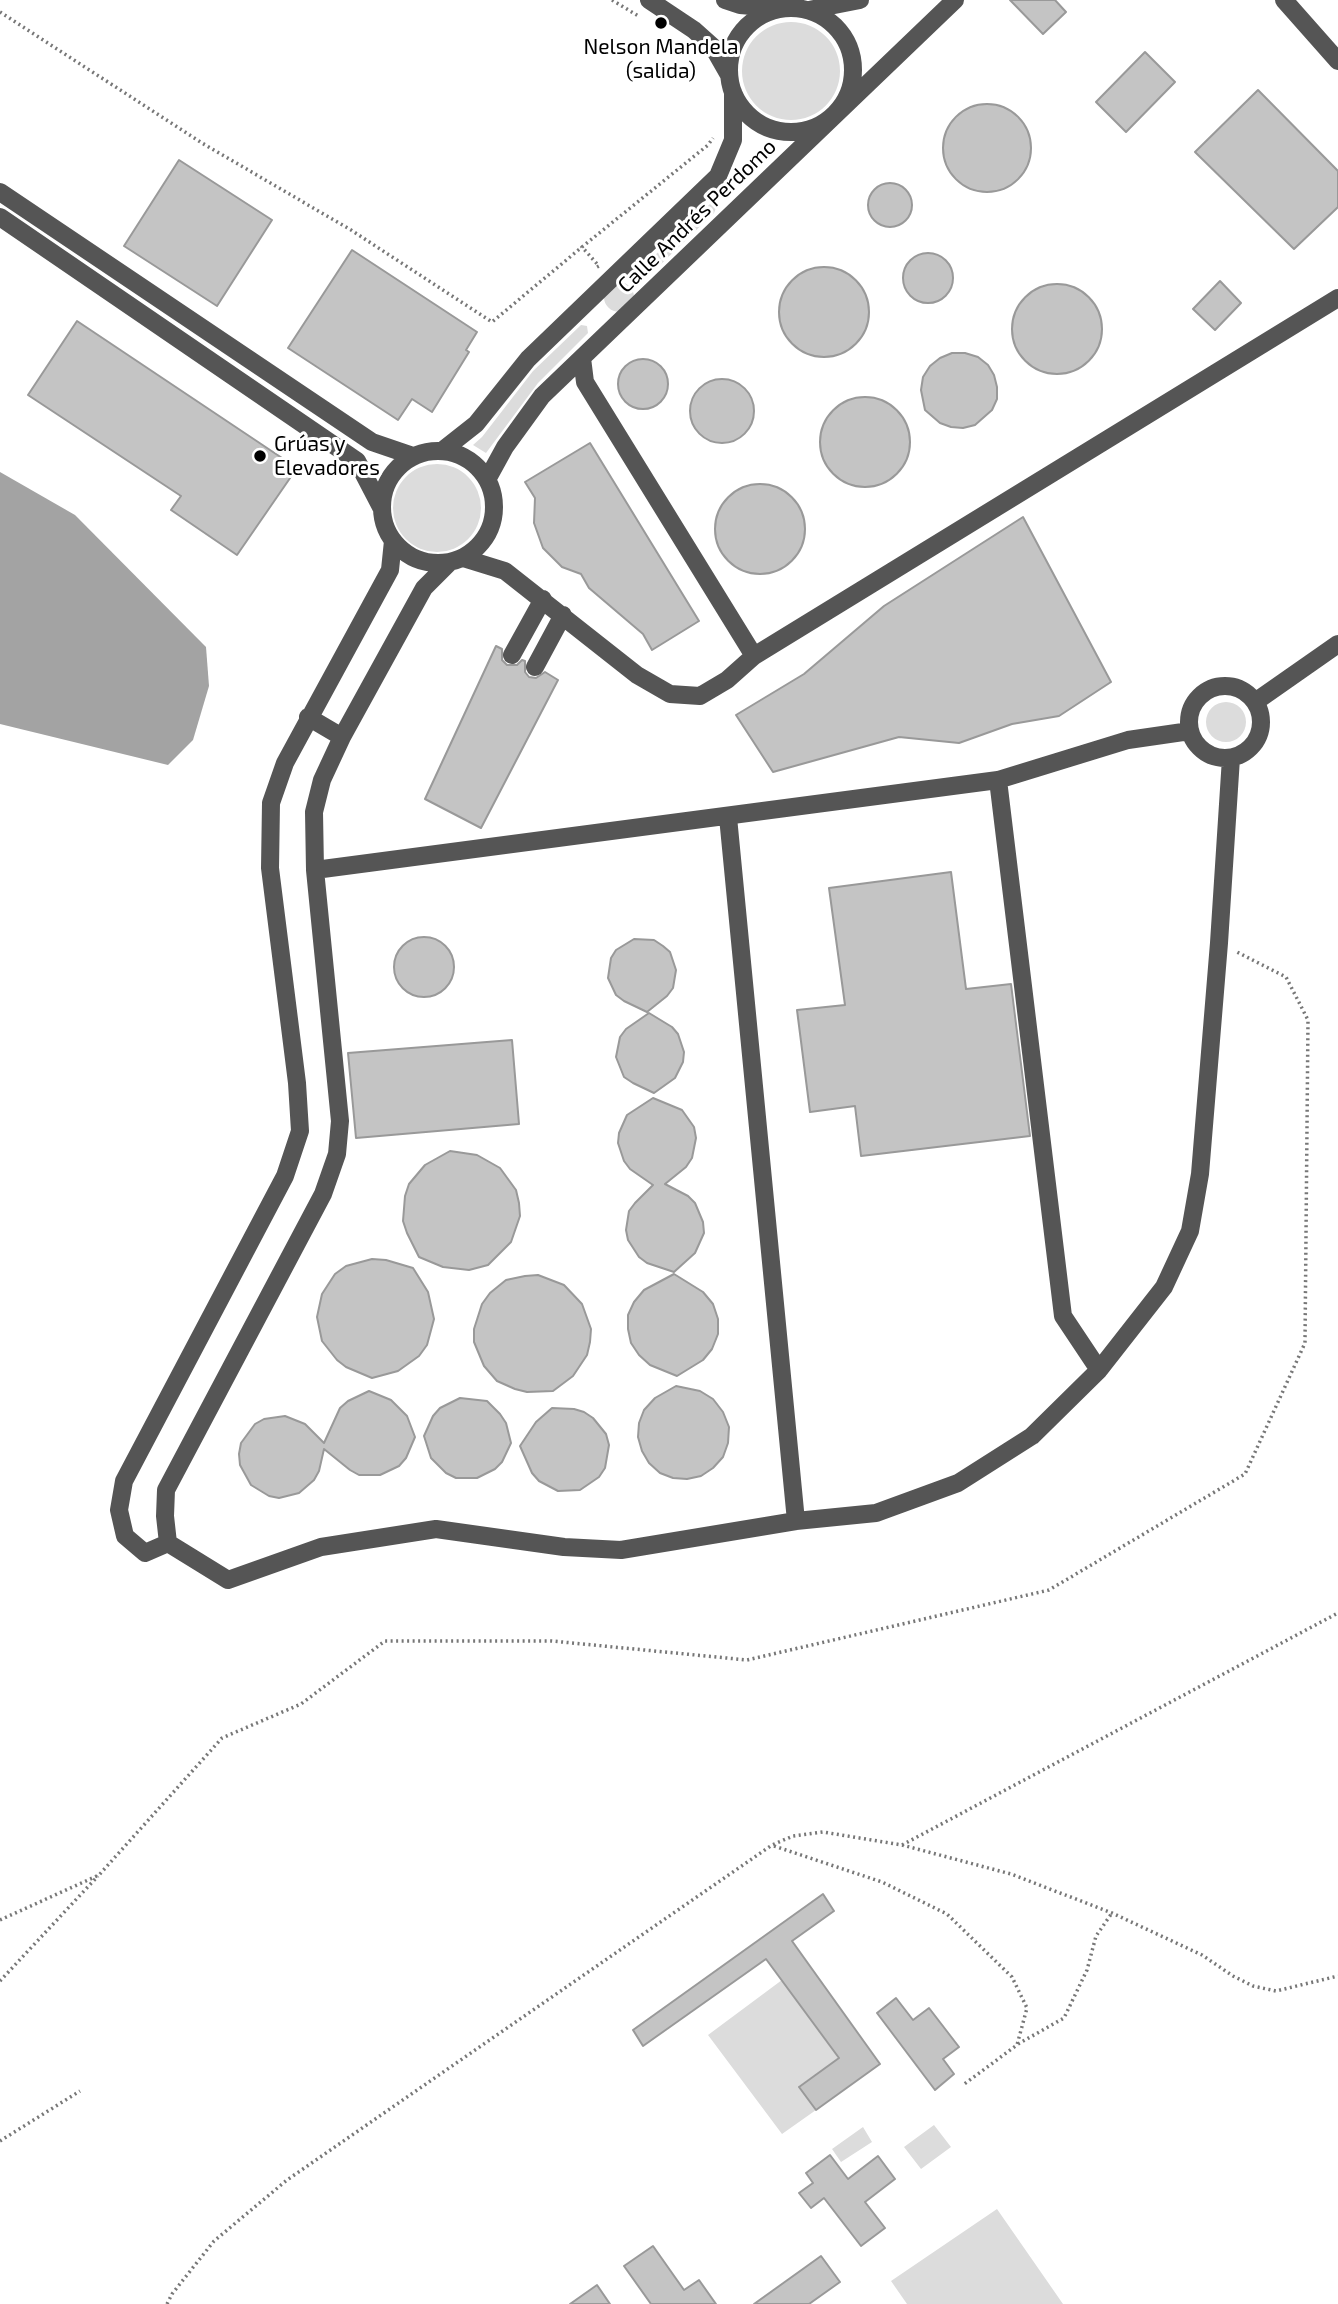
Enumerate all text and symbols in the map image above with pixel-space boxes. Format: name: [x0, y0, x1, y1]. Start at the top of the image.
marker: Nelson Mandela (salida): [653, 15, 669, 31]
place label: Nelson Mandela (salida): [583, 34, 739, 84]
street label: Calle Andrés Perdomo: [613, 134, 781, 298]
place label: Grúas y Elevadores: [274, 431, 380, 481]
marker: Grúas y Elevadores: [252, 448, 268, 464]

